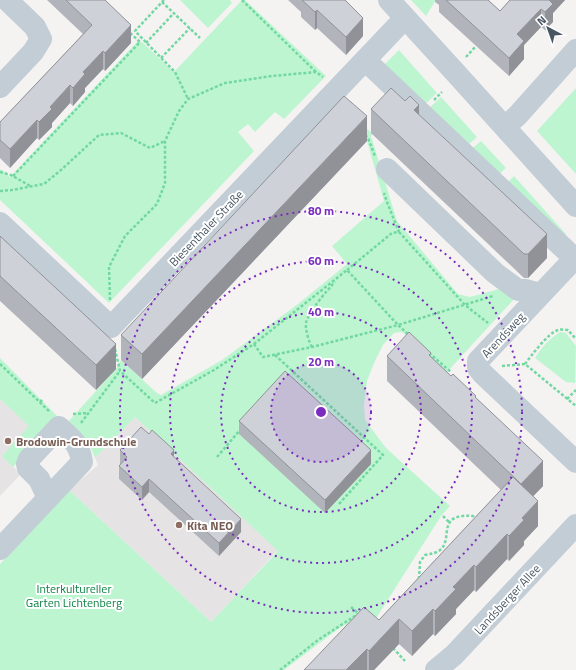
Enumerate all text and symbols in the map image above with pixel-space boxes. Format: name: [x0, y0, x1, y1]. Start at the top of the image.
north arrow: [528, 8, 568, 48]
text: N: [533, 12, 550, 29]
street label: Biesenthaler Straße: [164, 185, 248, 271]
text: 80 m: [308, 201, 334, 220]
text: 60 m: [308, 251, 334, 270]
text: 40 m: [308, 302, 334, 321]
street label: Arendsweg: [477, 308, 529, 362]
text: 20 m: [308, 352, 334, 371]
centre of rings: [314, 405, 328, 419]
place label: Brodowin-Grundschule: [16, 432, 136, 451]
marker: Brodowin-Grundschule: [3, 436, 13, 446]
place label: Kita NEO: [187, 516, 233, 535]
marker: Kita NEO: [174, 520, 184, 530]
street label: Landsberger Allee: [469, 559, 545, 639]
park label: Interkultureller Garten Lichtenberg: [26, 579, 122, 612]

